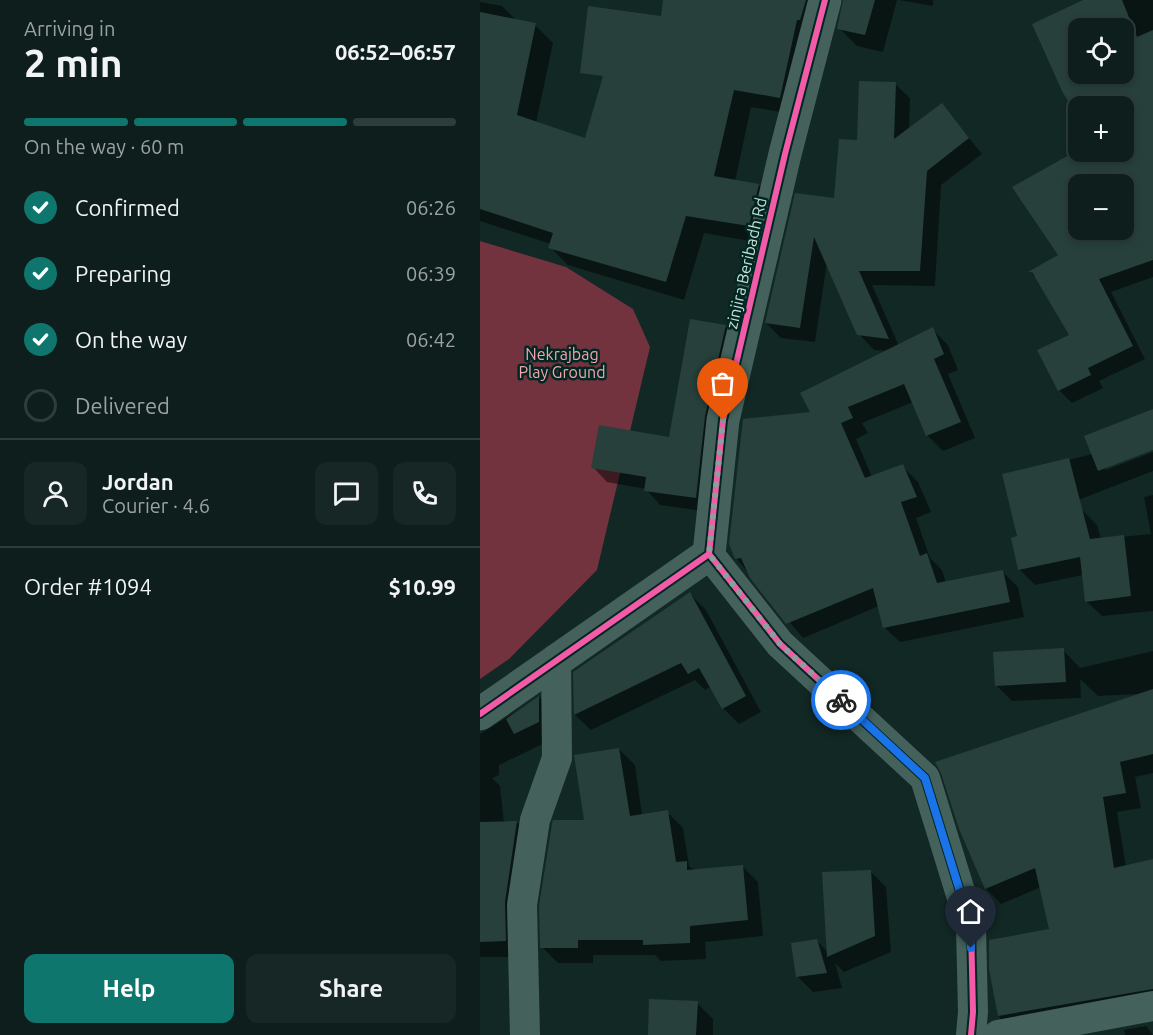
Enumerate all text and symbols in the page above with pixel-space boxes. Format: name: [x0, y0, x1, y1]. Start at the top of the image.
text: Arriving in: [24, 17, 115, 40]
map controls: [1068, 18, 1134, 240]
button: locate: [1068, 18, 1134, 84]
text: 06:52–06:57: [335, 39, 456, 64]
text: 2 min: [24, 41, 123, 84]
button: +: [1068, 96, 1134, 162]
text: On the way · 60 m: [24, 135, 184, 158]
button: −: [1068, 174, 1134, 240]
icon: check: [24, 191, 57, 224]
text: Confirmed: [75, 195, 180, 220]
text: 06:26: [406, 196, 456, 219]
street label: zinjira Beribadh Rd: [722, 196, 770, 330]
icon: check: [24, 257, 57, 290]
text: Preparing: [75, 261, 172, 286]
text: 06:39: [406, 262, 456, 285]
icon: check: [24, 323, 57, 356]
text: On the way: [75, 327, 187, 352]
text: 06:42: [406, 328, 456, 351]
park label: Nekrajbag Play Ground: [518, 345, 606, 381]
pin: [697, 358, 748, 420]
icon: bag: [706, 367, 739, 400]
text: Delivered: [75, 393, 170, 418]
button: person: [24, 462, 87, 525]
button: chat: [315, 462, 378, 525]
button: phone: [393, 462, 456, 525]
text: Jordan: [102, 469, 174, 494]
text: Courier · 4.6: [102, 494, 210, 517]
text: Order #1094: [24, 574, 152, 599]
text: $10.99: [389, 574, 456, 599]
courier: [811, 670, 871, 730]
icon: bike: [825, 684, 858, 717]
pin: [945, 886, 996, 948]
icon: home: [954, 895, 987, 928]
button: Help: [24, 954, 234, 1023]
button: Share: [246, 954, 456, 1023]

